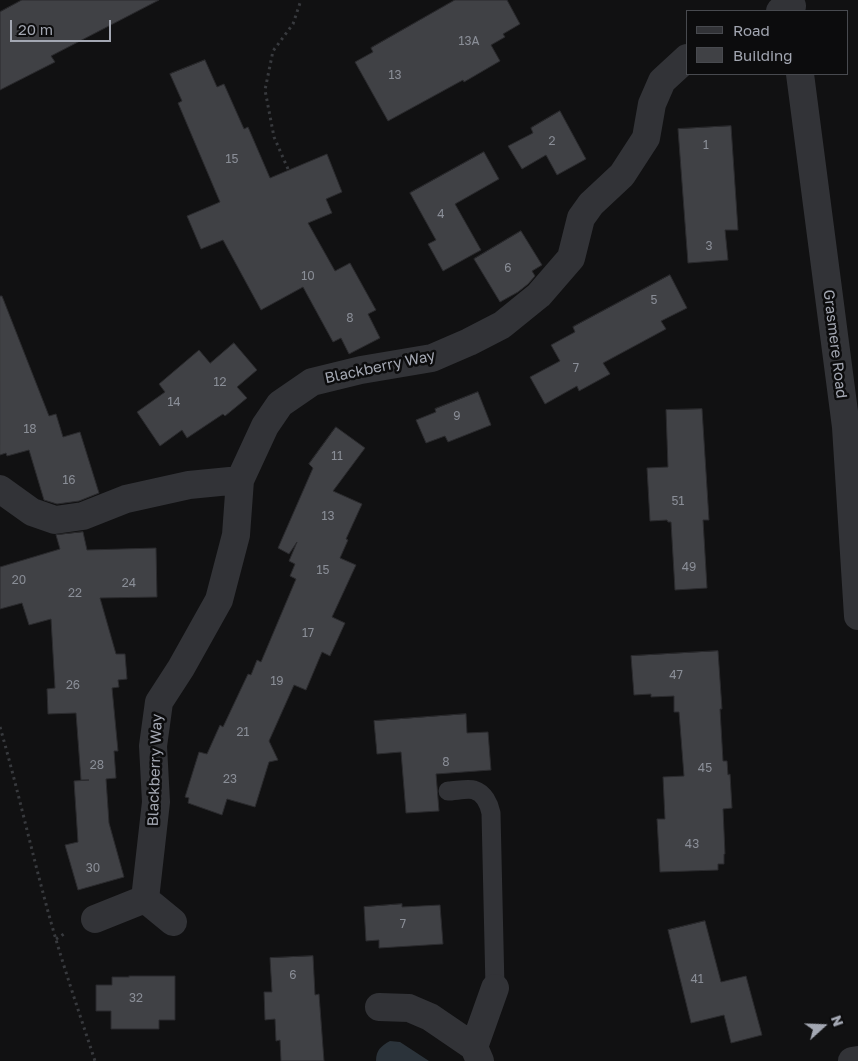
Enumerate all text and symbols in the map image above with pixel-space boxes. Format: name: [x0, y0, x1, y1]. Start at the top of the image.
scale bar: [12, 10, 114, 42]
legend: [686, 10, 848, 75]
text: 20 m: [18, 20, 53, 38]
text: Road: [733, 21, 770, 39]
house number: 13A: [459, 34, 479, 48]
text: Building: [733, 46, 793, 64]
house number: 13: [389, 68, 401, 82]
house number: 2: [549, 134, 555, 148]
house number: 1: [703, 138, 709, 152]
house number: 15: [226, 152, 238, 166]
house number: 4: [437, 207, 445, 221]
house number: 3: [705, 239, 713, 253]
house number: 6: [504, 261, 512, 275]
house number: 10: [301, 269, 315, 283]
street label: Grasmere Road: [819, 289, 851, 399]
house number: 5: [651, 293, 657, 307]
house number: 8: [346, 311, 354, 325]
street label: Blackberry Way: [323, 346, 437, 388]
house number: 7: [573, 361, 579, 375]
house number: 12: [214, 375, 226, 389]
house number: 14: [167, 395, 181, 409]
house number: 9: [453, 409, 461, 423]
house number: 18: [23, 422, 37, 436]
house number: 11: [331, 449, 343, 463]
house number: 16: [62, 473, 76, 487]
house number: 51: [672, 494, 684, 508]
house number: 13: [322, 509, 334, 523]
house number: 49: [682, 560, 696, 574]
house number: 15: [317, 563, 329, 577]
house number: 20: [12, 573, 26, 587]
house number: 24: [122, 576, 136, 590]
house number: 22: [68, 586, 82, 600]
house number: 17: [302, 626, 314, 640]
house number: 47: [669, 668, 683, 682]
house number: 19: [270, 674, 284, 688]
house number: 26: [66, 678, 80, 692]
street label: Blackberry Way: [144, 713, 166, 827]
house number: 21: [237, 725, 249, 739]
house number: 8: [442, 755, 450, 769]
house number: 28: [90, 758, 104, 772]
house number: 45: [698, 761, 712, 775]
house number: 23: [223, 772, 237, 786]
house number: 43: [685, 837, 699, 851]
house number: 30: [86, 861, 100, 875]
house number: 7: [400, 917, 406, 931]
house number: 6: [289, 968, 297, 982]
house number: 41: [690, 972, 704, 986]
house number: 32: [129, 991, 143, 1005]
north arrow: [798, 1001, 848, 1051]
text: N: [828, 1013, 847, 1029]

